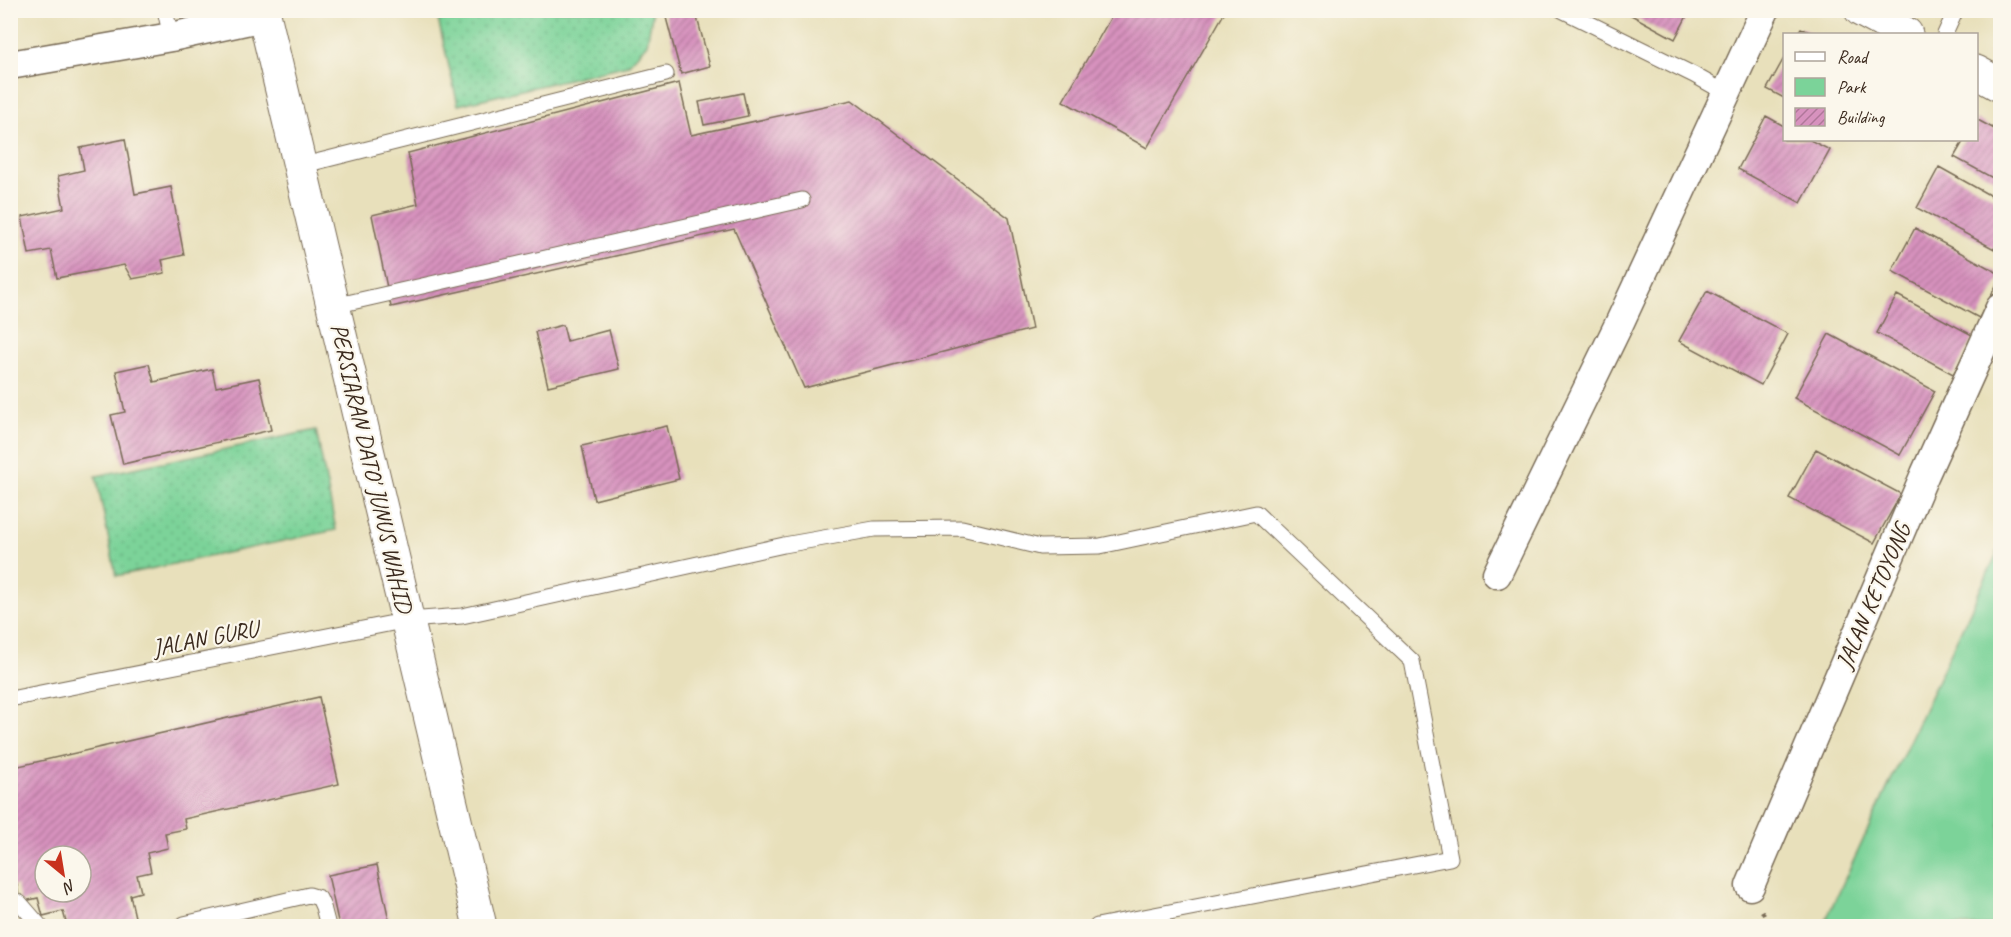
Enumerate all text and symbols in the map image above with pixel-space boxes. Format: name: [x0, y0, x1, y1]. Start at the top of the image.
legend: [1783, 33, 1978, 141]
text: Road: [1837, 46, 1870, 68]
text: Park: [1837, 76, 1867, 98]
text: Building: [1837, 106, 1886, 128]
street label: PERSIARAN DATO' JUNUS WAHID: [324, 321, 420, 617]
street label: JALAN KETOYONG: [1828, 517, 1918, 674]
street label: JALAN GURU: [149, 612, 265, 663]
north arrow: [33, 844, 93, 904]
text: N: [58, 875, 79, 899]

